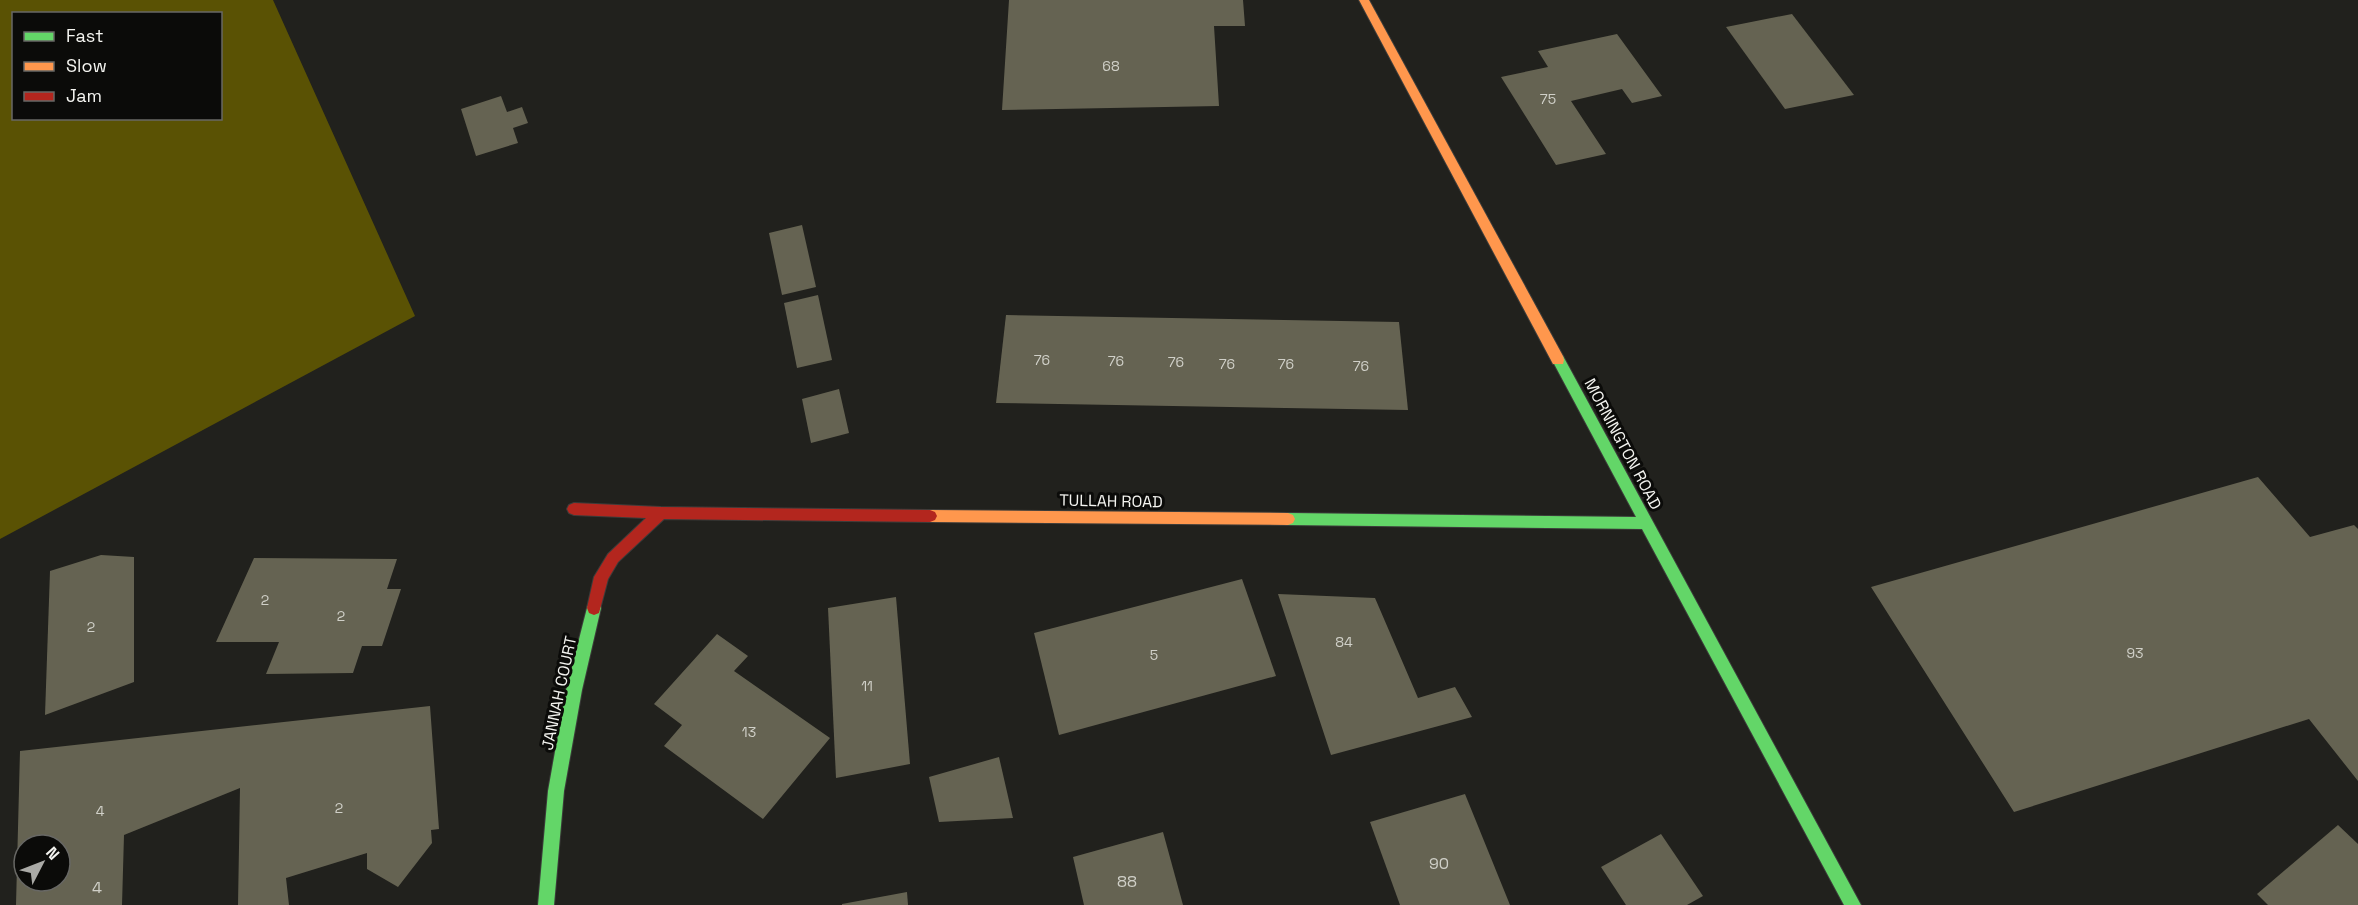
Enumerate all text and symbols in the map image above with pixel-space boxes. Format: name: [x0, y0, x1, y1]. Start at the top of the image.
legend: [12, 12, 222, 120]
text: Fast: [66, 24, 103, 47]
text: Slow: [66, 54, 107, 77]
house number: 68: [1102, 57, 1120, 75]
text: Jam: [66, 84, 102, 107]
house number: 75: [1540, 90, 1556, 108]
house number: 76: [1034, 351, 1050, 369]
house number: 76: [1108, 352, 1124, 370]
house number: 76: [1168, 353, 1184, 371]
house number: 76: [1219, 355, 1235, 373]
house number: 76: [1278, 355, 1294, 373]
house number: 76: [1353, 357, 1369, 375]
street label: MORNINGTON ROAD: [1580, 375, 1666, 513]
street label: TULLAH ROAD: [1059, 490, 1163, 512]
house number: 2: [261, 591, 269, 609]
house number: 2: [337, 607, 345, 625]
house number: 2: [87, 618, 95, 636]
house number: 84: [1335, 633, 1353, 651]
street label: JANNAH COURT: [537, 634, 581, 752]
house number: 93: [2126, 644, 2144, 662]
house number: 5: [1150, 646, 1158, 664]
house number: 11: [861, 677, 873, 695]
house number: 13: [742, 723, 756, 741]
house number: 2: [335, 799, 343, 817]
house number: 4: [96, 802, 105, 820]
north arrow: [12, 833, 72, 893]
text: N: [41, 842, 64, 864]
house number: 90: [1429, 853, 1449, 874]
house number: 88: [1117, 871, 1137, 892]
house number: 4: [92, 877, 102, 898]

